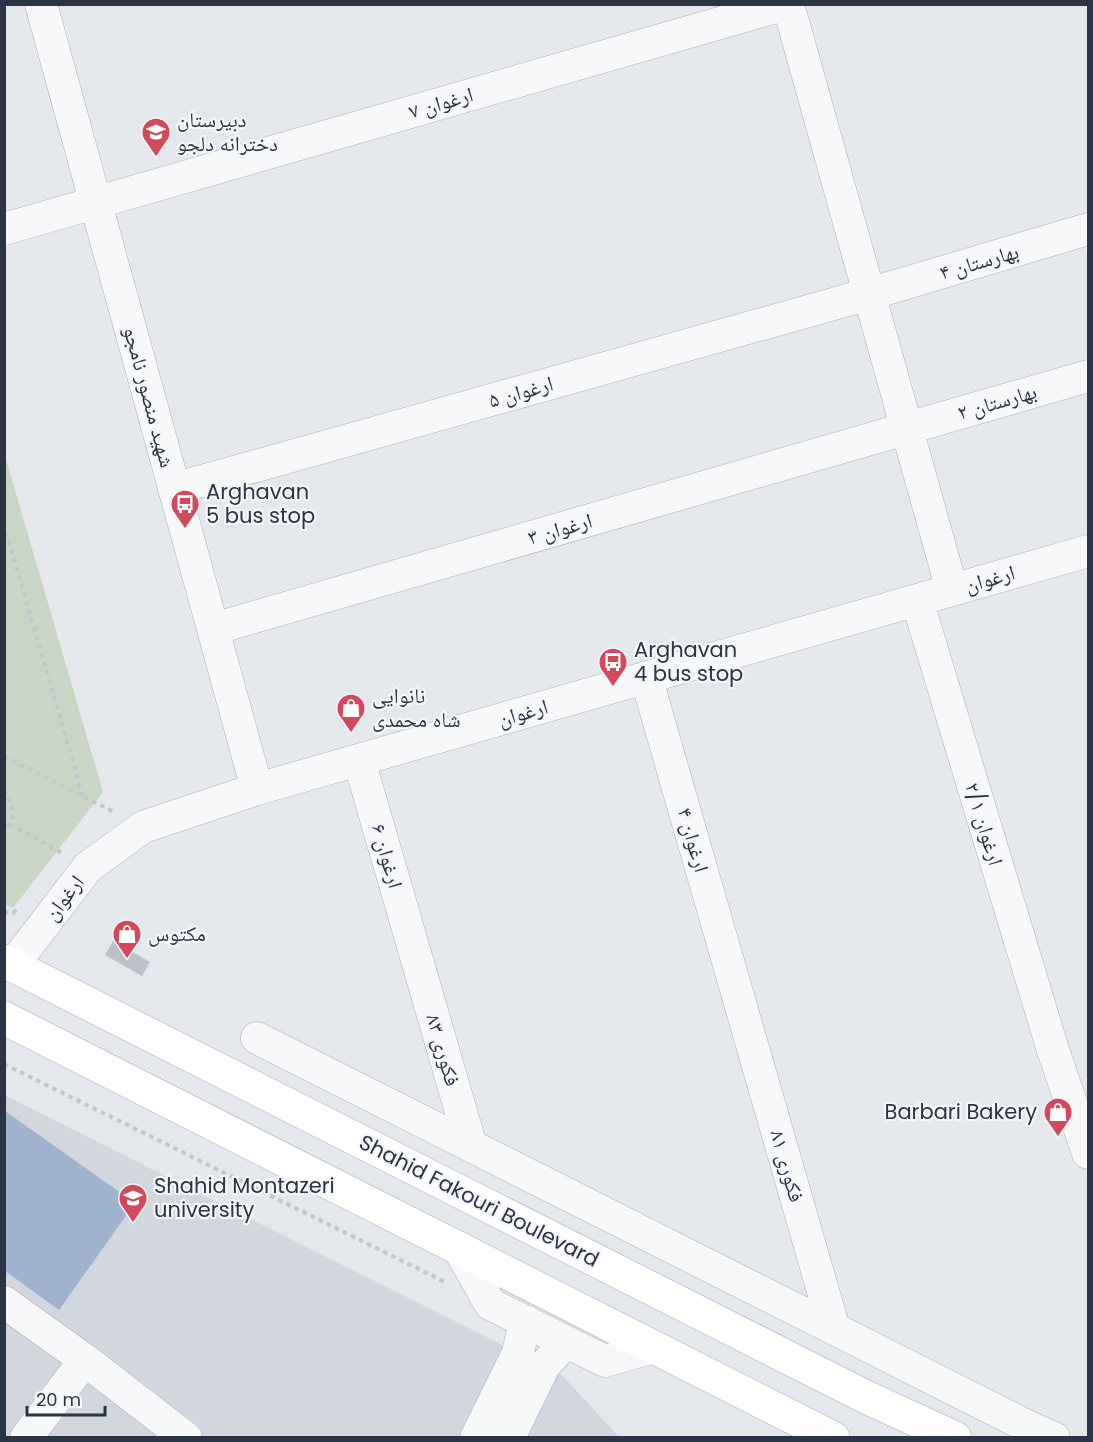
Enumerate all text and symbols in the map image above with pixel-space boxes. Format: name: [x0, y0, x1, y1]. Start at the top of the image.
street label: ارغوان ۷: [405, 80, 477, 126]
place label: دبیرستان دخترانه دلجو: [177, 105, 278, 158]
school or university icon: دبیرستان دخترانه دلجو: [140, 116, 172, 158]
street label: بهارستان ۴: [936, 236, 1022, 287]
street label: شهید منصور نامجو: [117, 323, 182, 471]
street label: ارغوان ۵: [485, 369, 557, 415]
street label: بهارستان ۲: [954, 376, 1040, 427]
place label: Arghavan 5 bus stop: [206, 477, 315, 530]
bus stop icon: Arghavan 5 bus stop: [169, 488, 201, 530]
street label: ارغوان ۳: [524, 506, 596, 552]
street label: ارغوان: [961, 558, 1018, 599]
place label: Arghavan 4 bus stop: [634, 635, 743, 688]
bus stop icon: Arghavan 4 bus stop: [597, 646, 629, 688]
place label: نانوایی شاه محمدی: [372, 681, 460, 734]
shop icon: نانوایی شاه محمدی: [335, 692, 367, 734]
street label: ارغوان: [494, 692, 551, 733]
street label: ارغوان ۲/۱: [958, 779, 1011, 869]
street label: ارغوان ۴: [670, 804, 716, 876]
street label: ارغوان ۶: [364, 820, 410, 892]
street label: ارغوان: [37, 869, 90, 927]
shop icon: مکتوس: [111, 918, 143, 960]
place label: مکتوس: [148, 919, 206, 948]
street label: فکوری ۸۳: [419, 1010, 468, 1089]
shop icon: Barbari Bakery: [1042, 1096, 1074, 1138]
place label: Barbari Bakery: [885, 1097, 1037, 1126]
street label: فکوری ۸۱: [763, 1126, 812, 1205]
street label: Shahid Fakouri Boulevard: [354, 1127, 604, 1274]
place label: Shahid Montazeri university: [154, 1171, 335, 1224]
school or university icon: Shahid Montazeri university: [117, 1182, 149, 1224]
scale bar: [27, 1379, 105, 1417]
text: 20 m: [36, 1387, 81, 1412]

